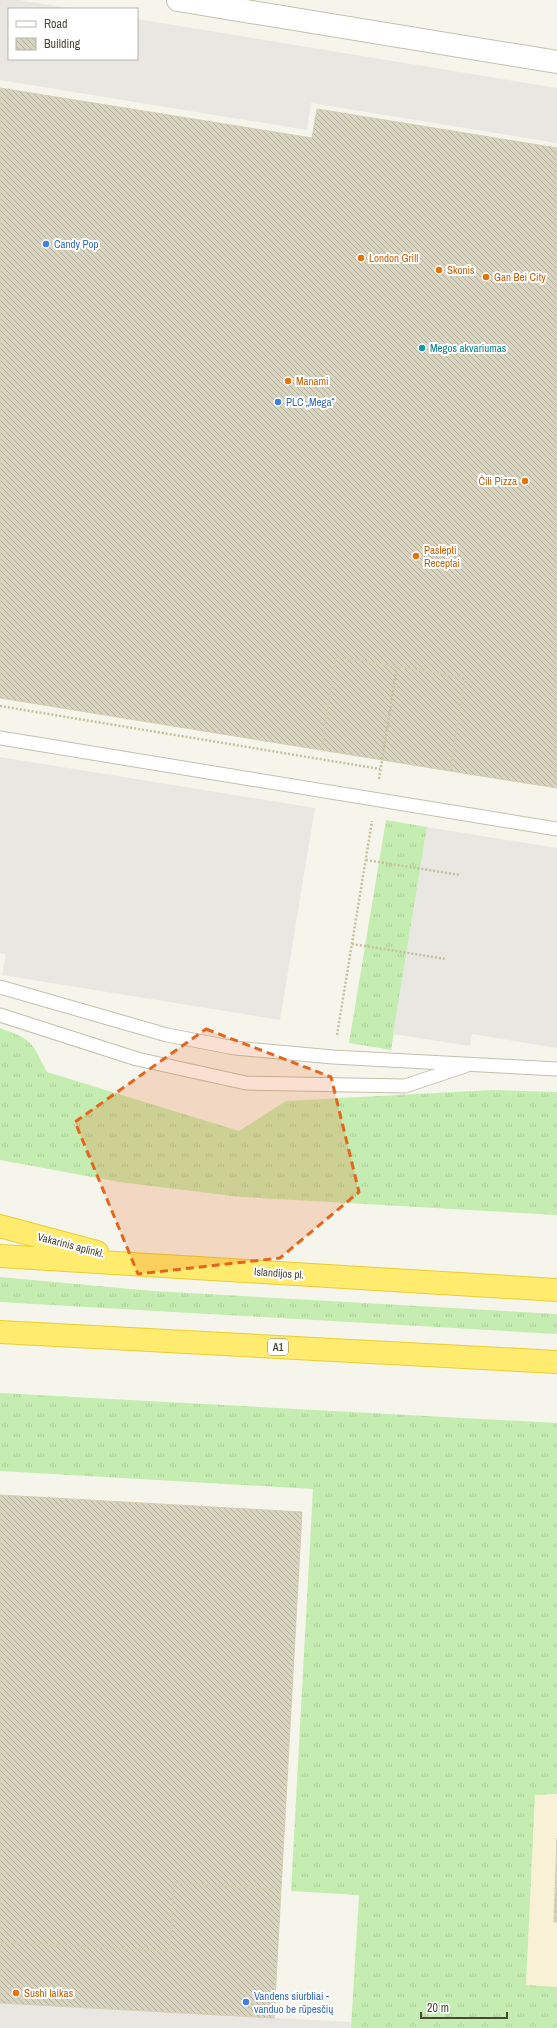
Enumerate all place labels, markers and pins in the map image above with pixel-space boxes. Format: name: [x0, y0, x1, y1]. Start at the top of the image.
place label: Candy Pop: [54, 237, 99, 251]
marker: Candy Pop: [41, 239, 51, 249]
place label: London Grill: [369, 251, 418, 265]
marker: London Grill: [356, 253, 366, 263]
place label: Skonis: [447, 263, 475, 277]
marker: Skonis: [434, 265, 444, 275]
place label: Gan Bei City: [494, 270, 546, 284]
marker: Gan Bei City: [481, 272, 491, 282]
place label: Megos akvariumas: [430, 341, 507, 355]
marker: Megos akvariumas: [417, 343, 427, 353]
place label: Manami: [296, 374, 329, 388]
marker: Manami: [283, 376, 293, 386]
place label: PLC „Mega“: [286, 395, 335, 409]
marker: PLC „Mega“: [273, 397, 283, 407]
place label: Čili Pizza: [478, 474, 517, 488]
marker: Čili Pizza: [520, 476, 530, 486]
place label: Paslėpti Receptai: [424, 543, 460, 570]
marker: Paslėpti Receptai: [411, 551, 421, 561]
place label: Sushi laikas: [24, 1986, 74, 2000]
marker: Sushi laikas: [11, 1988, 21, 1998]
place label: Vandens siurbliai - vanduo be rūpesčių: [254, 1989, 333, 2016]
marker: Vandens siurbliai - vanduo be rūpesčių: [241, 1997, 251, 2007]

